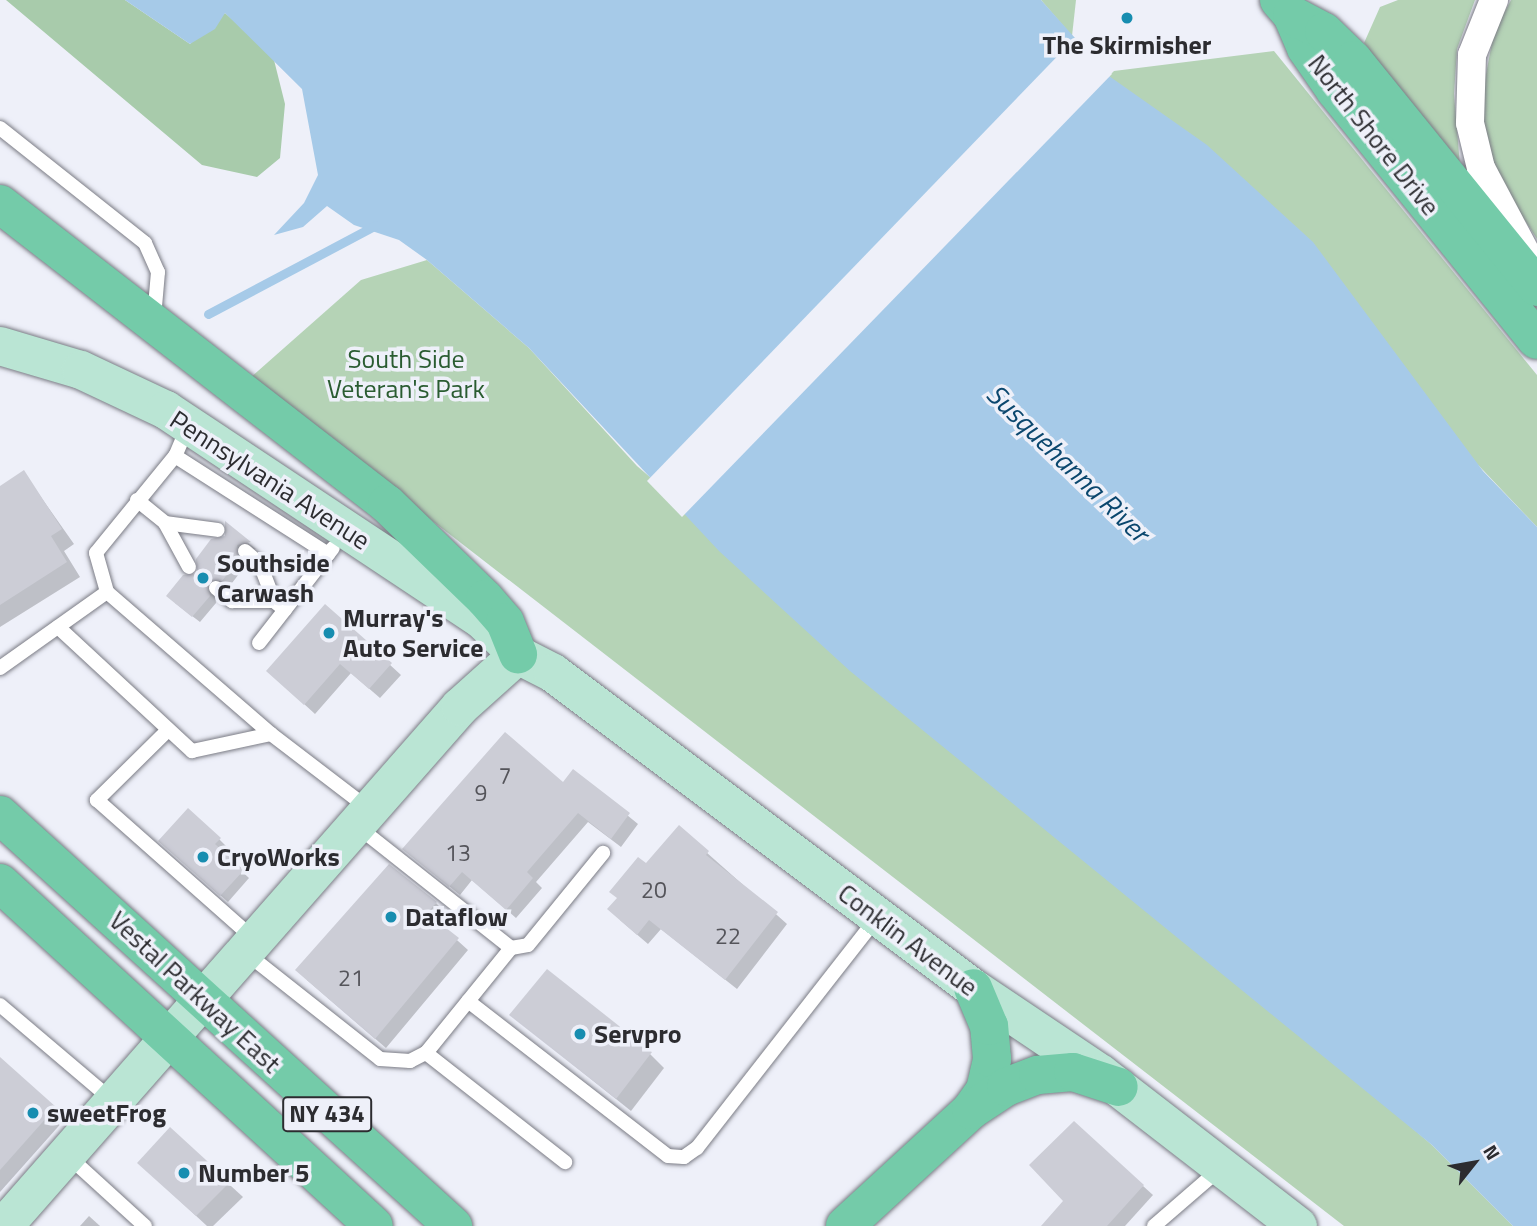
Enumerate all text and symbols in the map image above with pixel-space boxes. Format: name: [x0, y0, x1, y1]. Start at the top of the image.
marker: The Skirmisher: [1119, 10, 1135, 26]
place label: The Skirmisher: [1042, 29, 1212, 61]
street label: North Shore Drive: [1302, 48, 1446, 222]
park label: South Side Veteran's Park: [327, 343, 485, 404]
water label: Susquehanna River: [980, 377, 1156, 549]
street label: Pennsylvania Avenue: [164, 404, 376, 556]
place label: Southside Carwash: [217, 547, 330, 608]
marker: Southside Carwash: [195, 570, 211, 586]
place label: Murray's Auto Service: [343, 602, 484, 664]
marker: Murray's Auto Service: [321, 625, 337, 641]
house number: 7: [499, 762, 511, 790]
house number: 9: [475, 779, 487, 807]
house number: 13: [445, 839, 471, 867]
place label: CryoWorks: [217, 841, 340, 873]
marker: CryoWorks: [195, 849, 211, 865]
house number: 20: [641, 876, 667, 904]
street label: Conklin Avenue: [832, 877, 984, 1003]
place label: Dataflow: [405, 901, 508, 933]
street label: Vestal Parkway East: [103, 905, 287, 1079]
marker: Dataflow: [383, 909, 399, 925]
house number: 22: [715, 922, 741, 950]
house number: 21: [338, 964, 364, 992]
place label: Servpro: [594, 1018, 682, 1050]
marker: Servpro: [572, 1026, 588, 1042]
road number: NY 434: [282, 1094, 372, 1134]
place label: sweetFrog: [47, 1097, 166, 1129]
marker: sweetFrog: [25, 1105, 41, 1121]
north arrow: [1439, 1128, 1509, 1198]
text: N: [1477, 1139, 1508, 1165]
place label: Number 5: [198, 1157, 310, 1189]
marker: Number 5: [176, 1165, 192, 1181]

